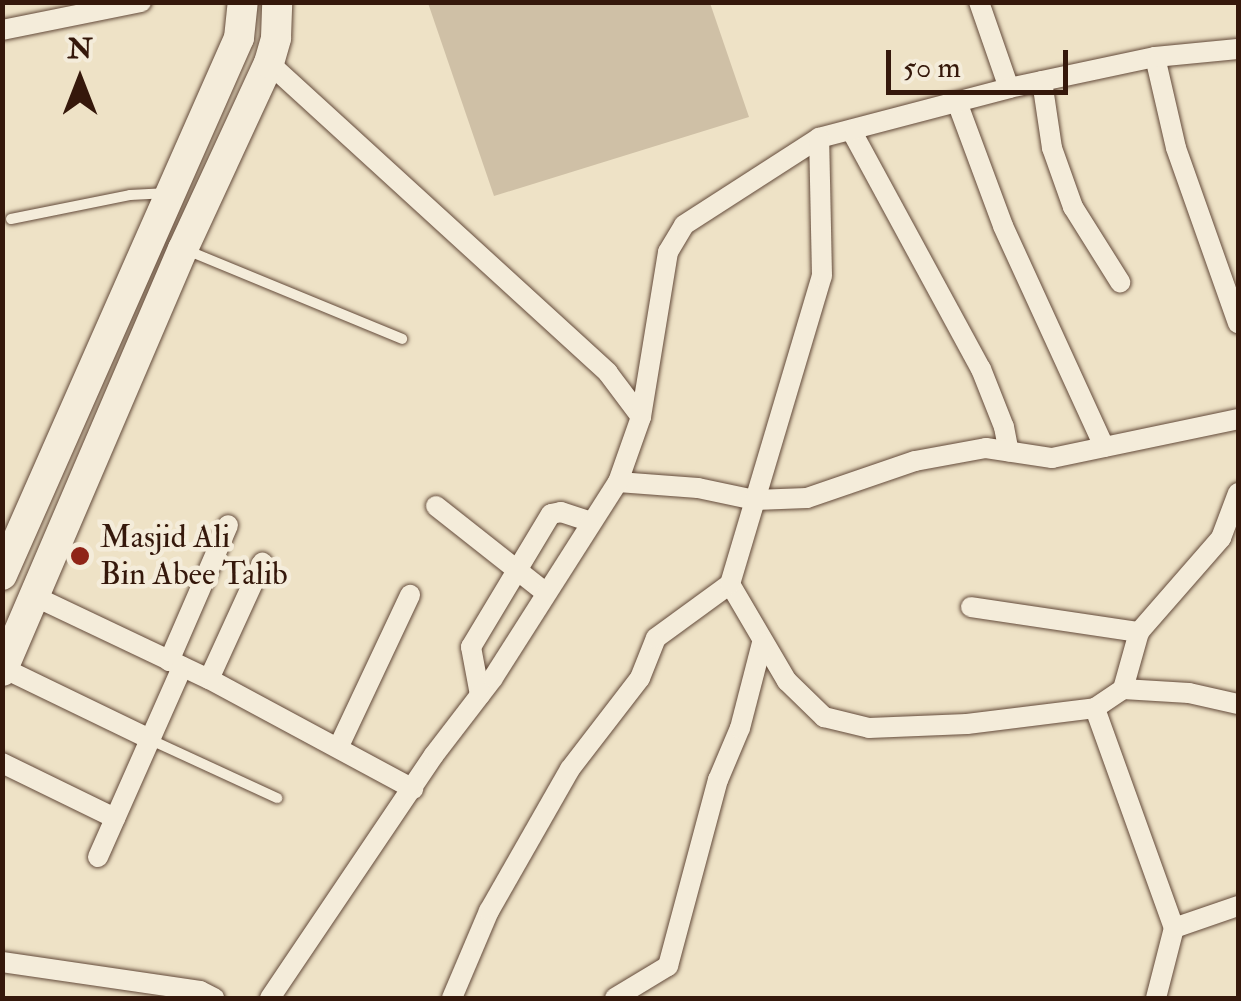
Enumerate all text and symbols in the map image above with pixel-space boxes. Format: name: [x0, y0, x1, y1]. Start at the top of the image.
north arrow: [30, 30, 130, 130]
scale bar: [891, 30, 1074, 92]
text: N: [67, 32, 93, 67]
text: 50 m: [903, 49, 961, 86]
place label: Masjid Ali Bin Abee Talib: [100, 519, 288, 594]
marker: Masjid Ali Bin Abee Talib: [69, 545, 91, 567]

